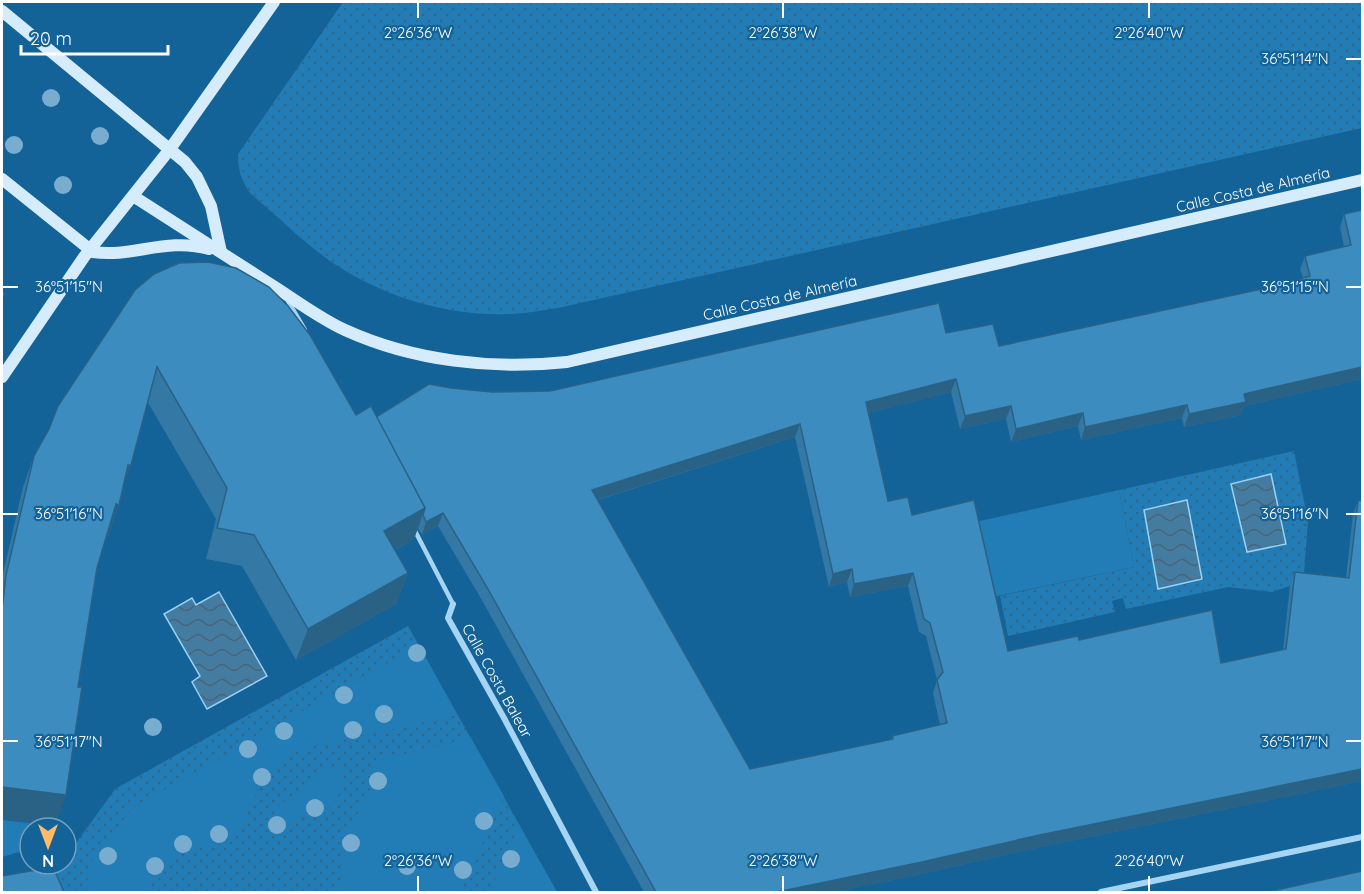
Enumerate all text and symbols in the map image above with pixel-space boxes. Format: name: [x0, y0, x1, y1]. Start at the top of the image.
scale bar: [21, 18, 168, 56]
text: 2°26'36"W: [384, 23, 453, 42]
text: 2°26'38"W: [749, 23, 818, 42]
text: 2°26'40"W: [1114, 23, 1184, 42]
text: 20 m: [30, 27, 72, 50]
text: 36°51'14"N: [1261, 49, 1329, 68]
street label: Calle Costa de Almería: [1174, 163, 1332, 216]
street label: Calle Costa de Almería: [701, 271, 859, 324]
text: 36°51'15"N: [35, 277, 103, 296]
text: 36°51'15"N: [1261, 277, 1329, 296]
text: 36°51'16"N: [35, 504, 103, 523]
text: 36°51'16"N: [1261, 504, 1329, 523]
street label: Calle Costa Balear: [458, 620, 537, 742]
text: 36°51'17"N: [35, 732, 103, 751]
text: 36°51'17"N: [1261, 732, 1329, 751]
north arrow: [18, 816, 78, 876]
text: N: [42, 851, 54, 871]
text: 2°26'36"W: [384, 851, 453, 870]
text: 2°26'38"W: [749, 851, 818, 870]
text: 2°26'40"W: [1114, 851, 1184, 870]

